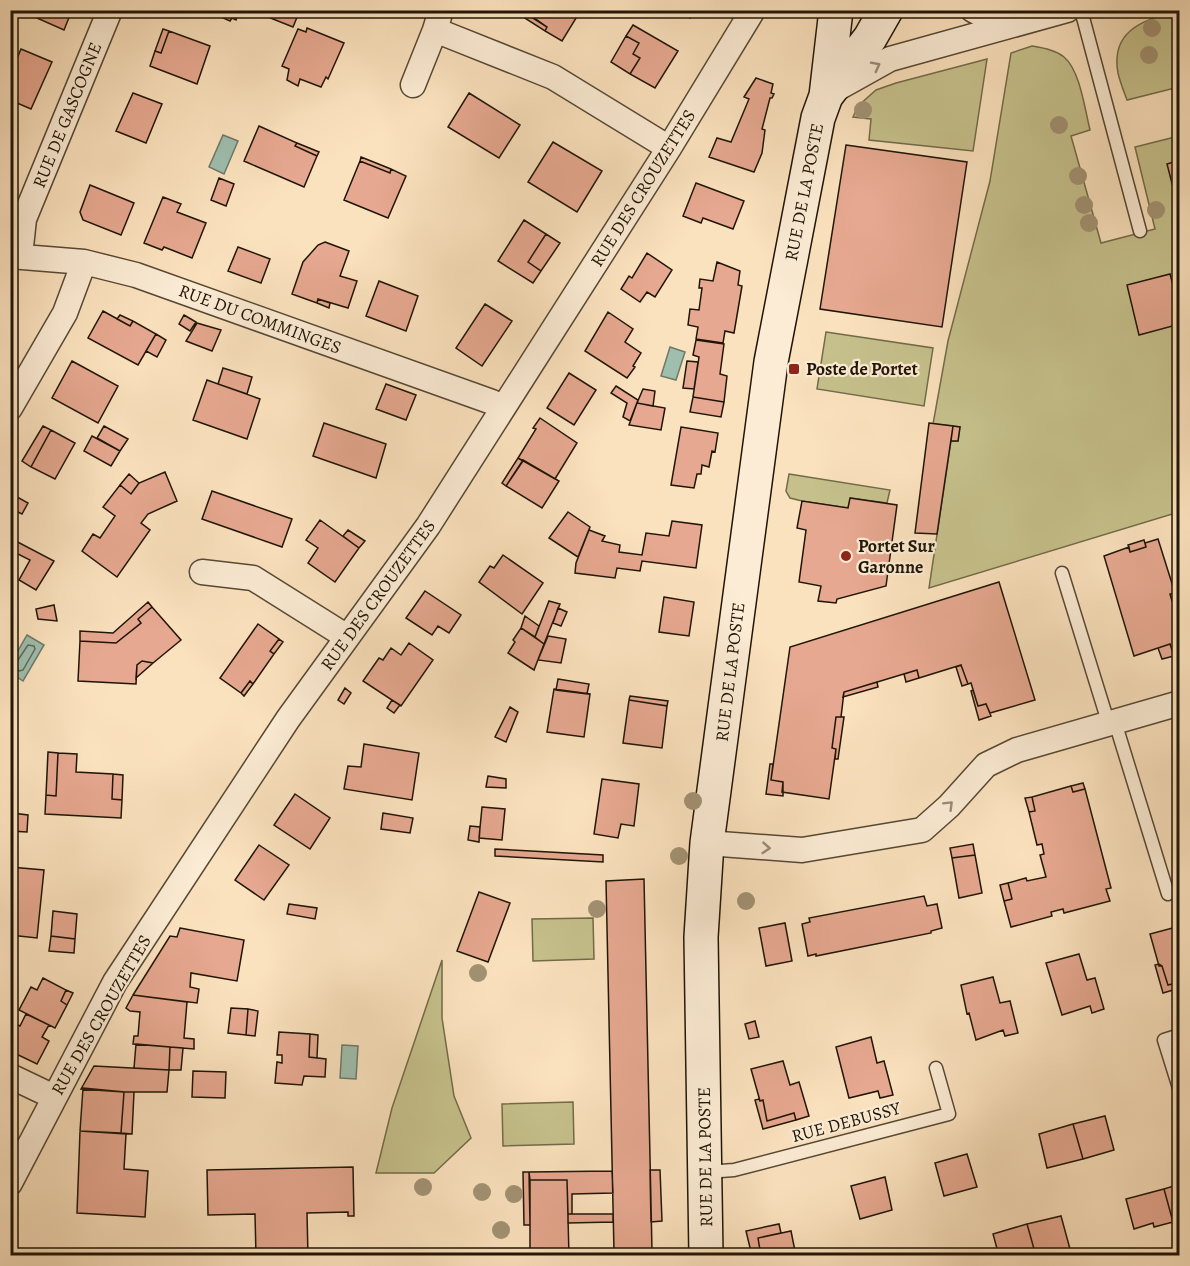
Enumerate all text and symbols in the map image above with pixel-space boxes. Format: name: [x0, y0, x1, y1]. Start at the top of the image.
street label: RUE DE GASCOGNE: [27, 39, 107, 191]
one-way arrow: [870, 62, 880, 73]
street label: RUE DES CROUZETTES: [585, 105, 701, 271]
street label: RUE DE LA POSTE: [779, 121, 829, 263]
street label: RUE DU COMMINGES: [175, 278, 345, 360]
place label: Poste de Portet: [806, 357, 918, 381]
marker: Poste de Portet: [787, 362, 801, 376]
street label: RUE DES CROUZETTES: [315, 515, 441, 675]
place label: Portet Sur Garonne: [858, 534, 935, 579]
marker: Portet Sur Garonne: [839, 549, 853, 563]
street label: RUE DE LA POSTE: [710, 601, 750, 743]
one-way arrow: [942, 801, 953, 812]
one-way arrow: [761, 841, 770, 854]
street label: RUE DES CROUZETTES: [45, 931, 157, 1099]
street label: RUE DE LA POSTE: [692, 1087, 718, 1227]
street label: RUE DEBUSSY: [789, 1096, 905, 1148]

